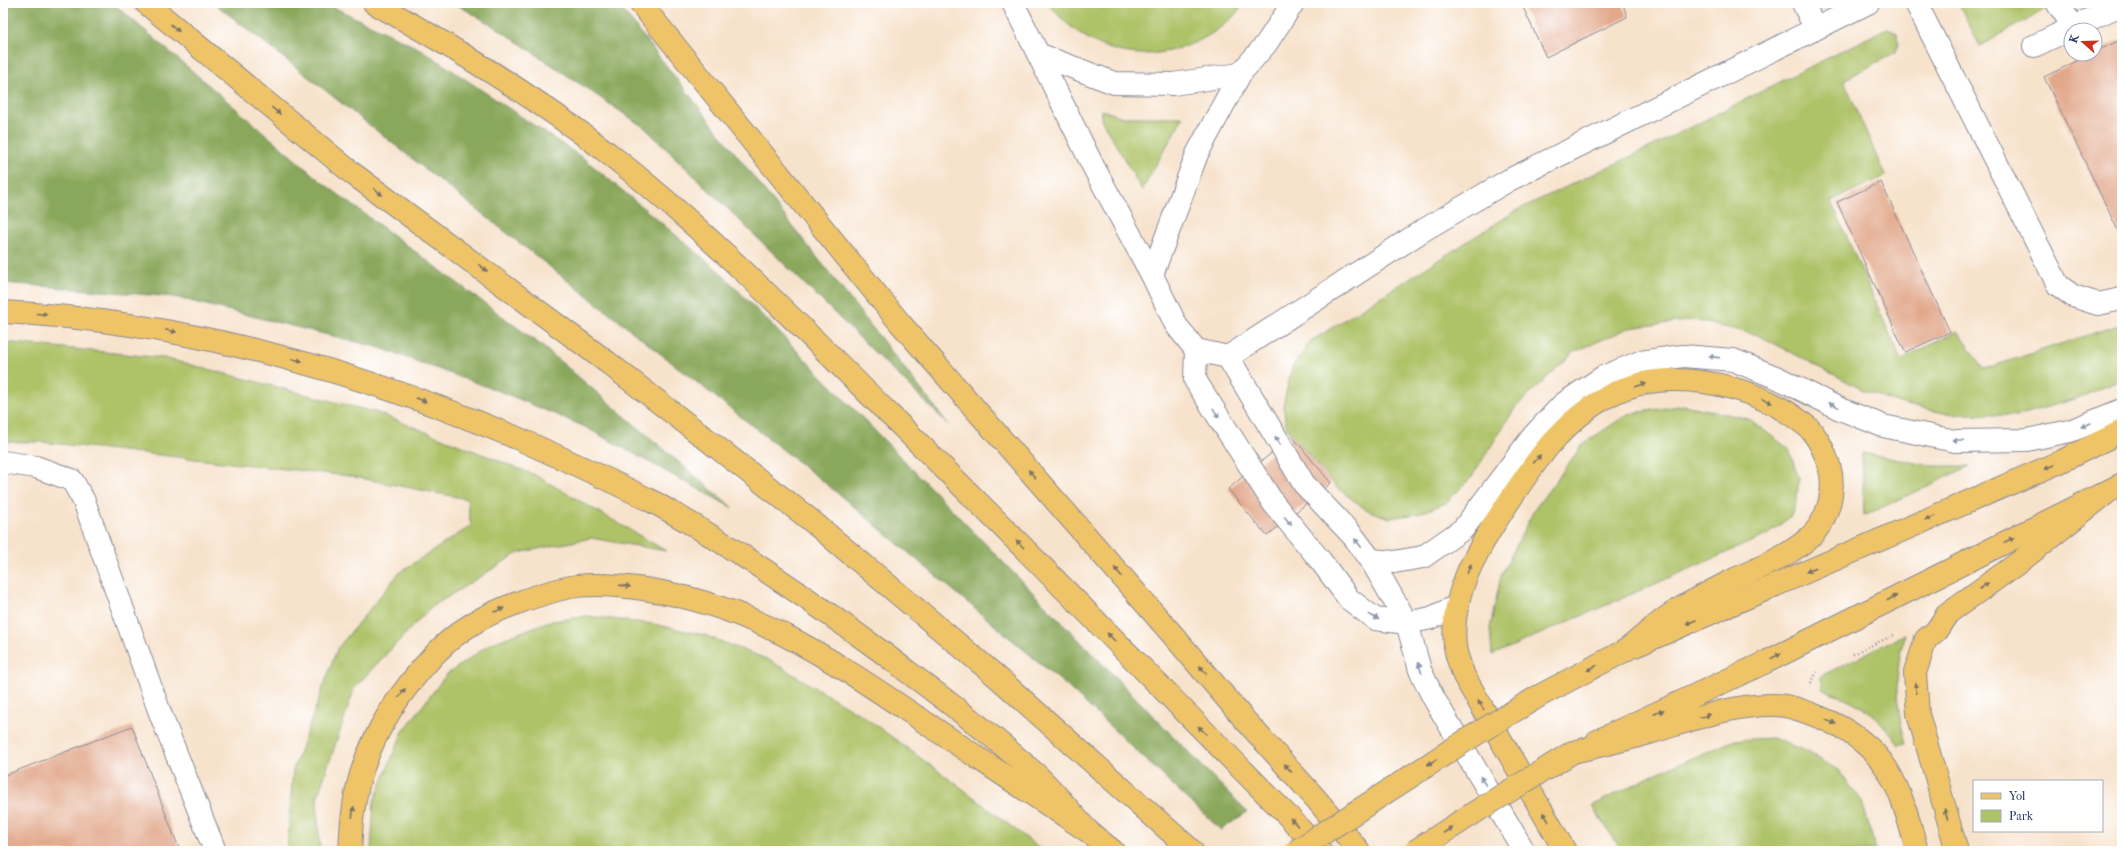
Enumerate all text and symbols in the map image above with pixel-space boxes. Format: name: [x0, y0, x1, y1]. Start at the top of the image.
north arrow: [2063, 22, 2103, 62]
one-way arrow: [170, 24, 181, 33]
text: K: [2067, 32, 2082, 45]
one-way arrow: [270, 107, 281, 116]
one-way arrow: [372, 188, 383, 196]
one-way arrow: [477, 264, 488, 272]
one-way arrow: [36, 311, 48, 318]
one-way arrow: [165, 329, 177, 335]
one-way arrow: [1708, 354, 1720, 361]
one-way arrow: [291, 358, 304, 364]
one-way arrow: [1635, 382, 1647, 388]
one-way arrow: [416, 397, 427, 403]
one-way arrow: [1762, 398, 1773, 404]
one-way arrow: [1828, 402, 1839, 409]
one-way arrow: [1212, 408, 1220, 418]
one-way arrow: [2079, 422, 2091, 428]
one-way arrow: [1274, 436, 1282, 446]
one-way arrow: [1952, 437, 1964, 444]
one-way arrow: [1533, 453, 1542, 464]
one-way arrow: [2043, 464, 2055, 470]
one-way arrow: [1028, 469, 1037, 479]
one-way arrow: [1283, 516, 1292, 526]
one-way arrow: [1924, 516, 1936, 522]
one-way arrow: [1353, 537, 1362, 548]
one-way arrow: [2003, 537, 2015, 543]
one-way arrow: [1015, 539, 1025, 549]
one-way arrow: [1466, 563, 1472, 574]
one-way arrow: [1113, 567, 1122, 577]
one-way arrow: [1805, 567, 1816, 573]
one-way arrow: [1979, 582, 1990, 590]
one-way arrow: [619, 583, 631, 589]
one-way arrow: [1887, 595, 1898, 601]
one-way arrow: [494, 606, 506, 612]
one-way arrow: [1368, 614, 1380, 620]
one-way arrow: [1685, 619, 1697, 625]
one-way arrow: [1106, 632, 1116, 642]
one-way arrow: [1771, 653, 1782, 660]
one-way arrow: [1416, 661, 1422, 673]
one-way arrow: [1198, 665, 1207, 676]
one-way arrow: [1586, 665, 1598, 671]
one-way arrow: [1913, 681, 1919, 694]
one-way arrow: [398, 688, 406, 699]
one-way arrow: [1477, 699, 1484, 711]
one-way arrow: [1653, 709, 1665, 715]
one-way arrow: [1699, 712, 1711, 718]
one-way arrow: [1825, 719, 1836, 725]
one-way arrow: [1197, 725, 1207, 735]
one-way arrow: [1426, 758, 1437, 766]
one-way arrow: [1284, 763, 1293, 773]
one-way arrow: [1479, 775, 1486, 787]
legend: [1973, 780, 2103, 832]
text: Yol: [2008, 789, 2026, 803]
one-way arrow: [350, 806, 356, 818]
one-way arrow: [1943, 807, 1949, 819]
text: Park: [2009, 809, 2034, 823]
one-way arrow: [1542, 811, 1549, 823]
one-way arrow: [1289, 817, 1298, 827]
one-way arrow: [1442, 826, 1454, 833]

